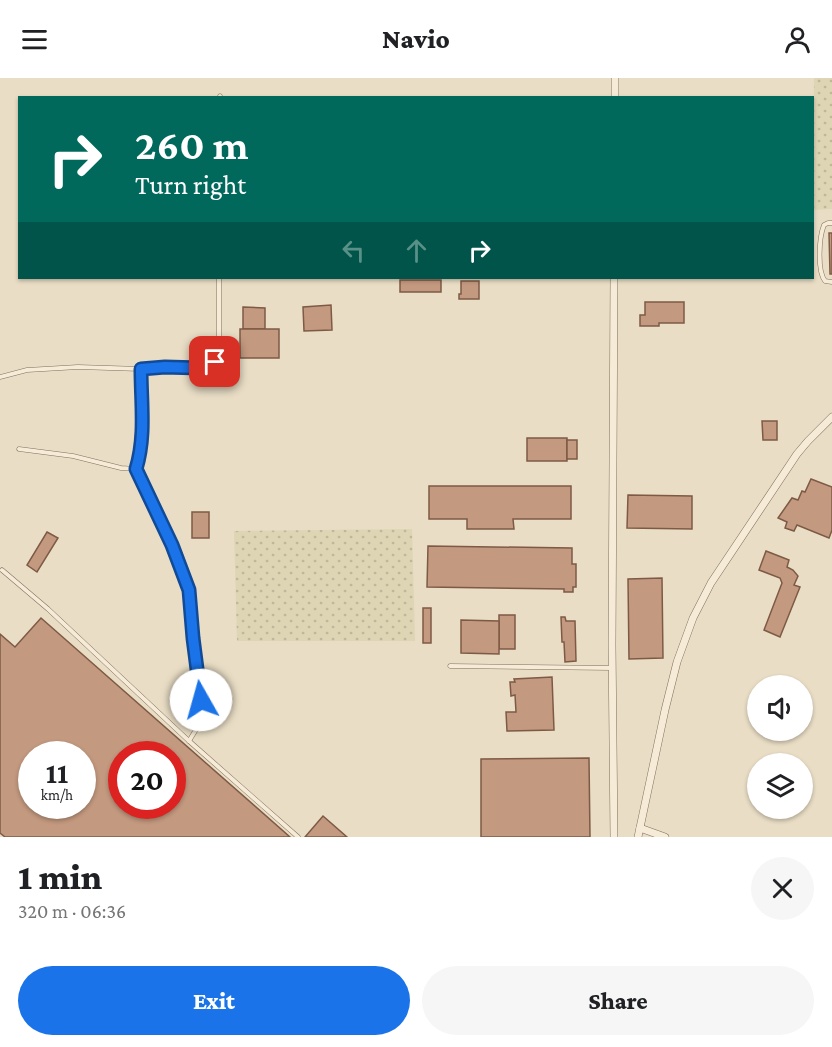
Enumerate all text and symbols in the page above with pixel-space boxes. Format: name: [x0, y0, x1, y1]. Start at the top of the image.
icon: menu: [18, 23, 51, 56]
icon: person: [781, 23, 814, 56]
text: Navio: [382, 24, 450, 54]
icon: right: [36, 120, 114, 198]
text: 260 m: [135, 121, 249, 168]
text: Turn right: [135, 170, 246, 200]
icon: left: [337, 234, 370, 267]
icon: ahead: [400, 234, 433, 267]
icon: right: [463, 234, 496, 267]
pin: [189, 336, 240, 387]
icon: arrive: [198, 345, 231, 378]
position arrow: [169, 668, 233, 732]
map controls: [747, 675, 813, 819]
button: sound: [747, 675, 813, 741]
speed limit sign: 20: [108, 741, 186, 819]
button: layers: [747, 753, 813, 819]
text: 11: [46, 756, 68, 789]
text: km/h: [41, 787, 73, 803]
text: 1 min: [18, 857, 102, 897]
button: close: [751, 857, 814, 920]
text: 320 m · 06:36: [18, 900, 126, 922]
button: Exit: [18, 966, 410, 1035]
button: Share: [422, 966, 814, 1035]

